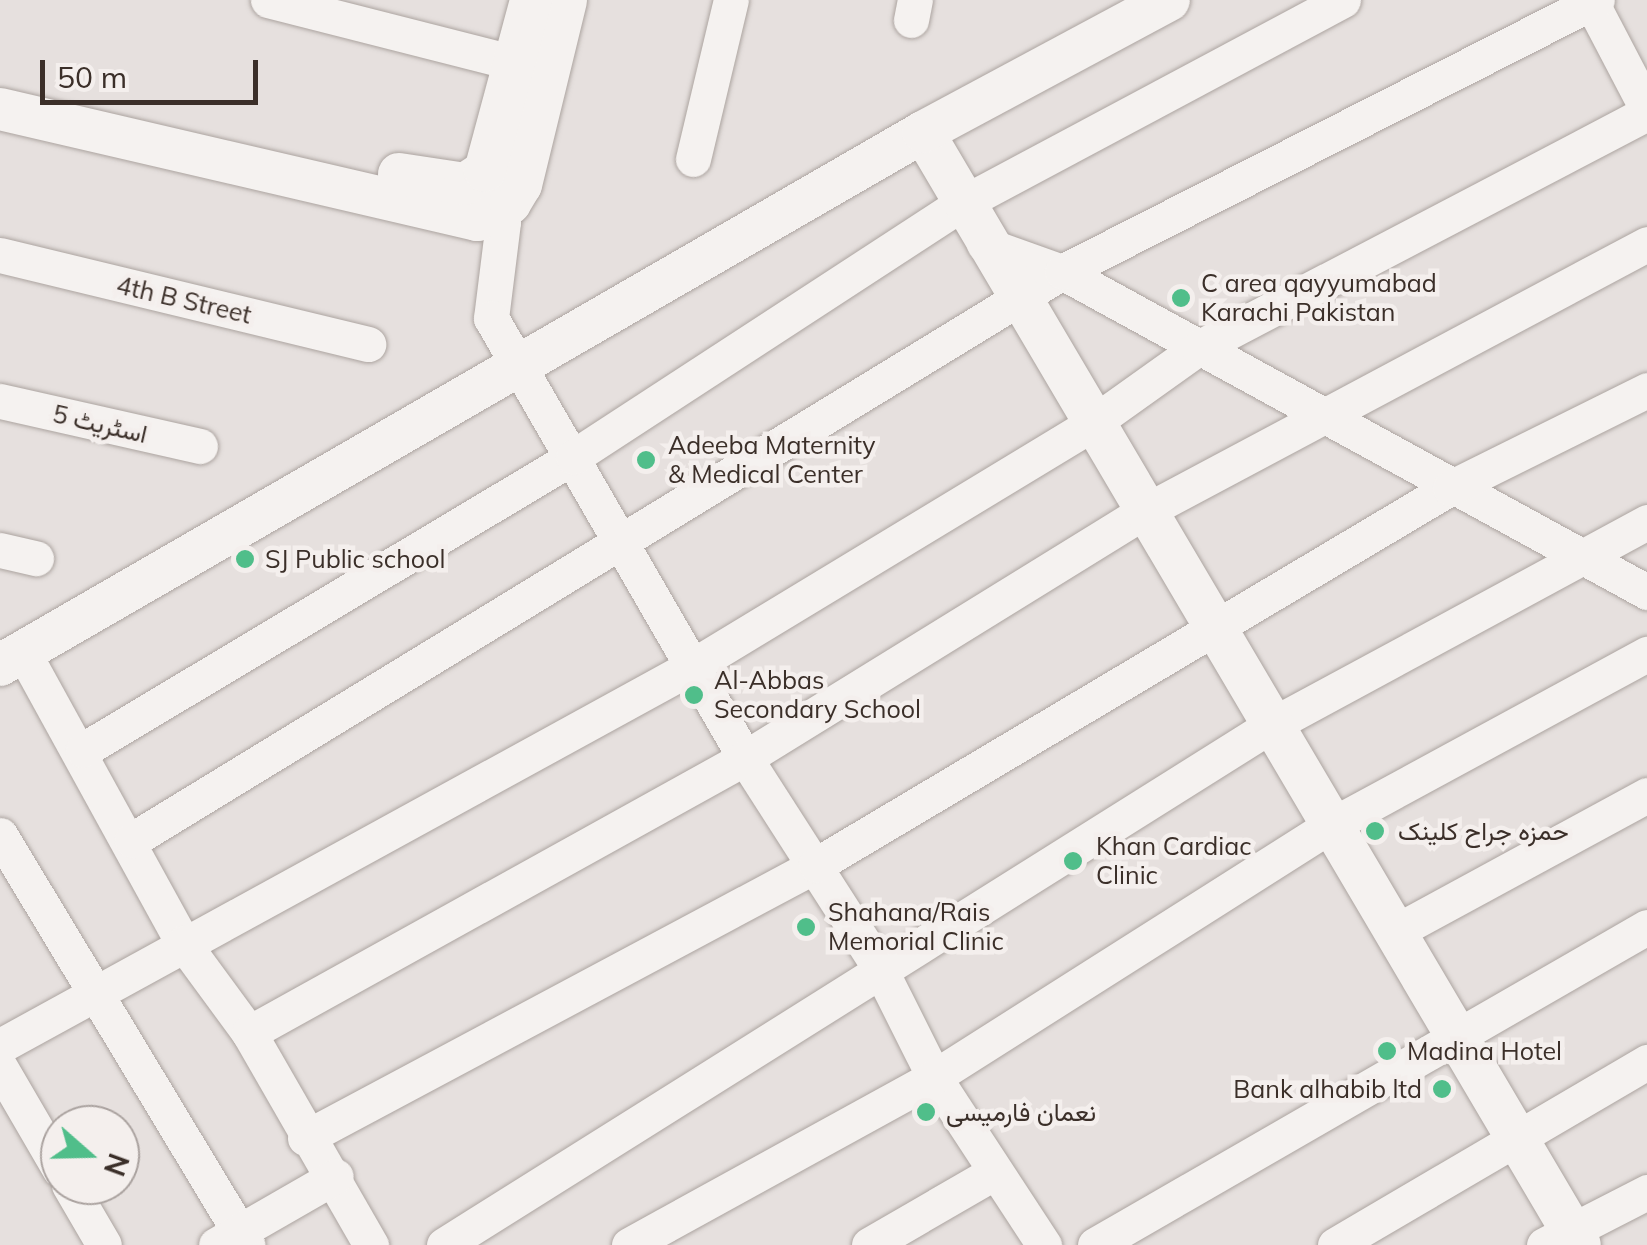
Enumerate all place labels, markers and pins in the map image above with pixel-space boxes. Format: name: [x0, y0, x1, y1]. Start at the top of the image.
place label: C area qayyumabad Karachi Pakistan: [1201, 269, 1437, 328]
marker: C area qayyumabad Karachi Pakistan: [1170, 287, 1192, 309]
place label: Adeeba Maternity & Medical Center: [668, 431, 876, 490]
marker: Adeeba Maternity & Medical Center: [633, 447, 659, 473]
place label: SJ Public school: [265, 544, 445, 574]
marker: SJ Public school: [234, 548, 256, 570]
place label: Al-Abbas Secondary School: [714, 666, 921, 725]
marker: Al-Abbas Secondary School: [683, 684, 705, 706]
place label: حمزہ جراح کلینک: [1398, 816, 1569, 846]
marker: حمزہ جراح کلینک: [1362, 818, 1388, 844]
place label: Khan Cardiac Clinic: [1096, 832, 1252, 891]
marker: Khan Cardiac Clinic: [1060, 848, 1086, 874]
place label: Shahana/Rais Memorial Clinic: [828, 898, 1004, 957]
marker: Shahana/Rais Memorial Clinic: [793, 914, 819, 940]
place label: Madina Hotel: [1407, 1036, 1562, 1066]
marker: Madina Hotel: [1376, 1040, 1398, 1062]
place label: Bank alhabib ltd: [1233, 1074, 1422, 1104]
marker: Bank alhabib ltd: [1431, 1078, 1453, 1100]
place label: نعمان فارمیسی: [946, 1097, 1096, 1127]
marker: نعمان فارمیسی: [915, 1101, 937, 1123]

